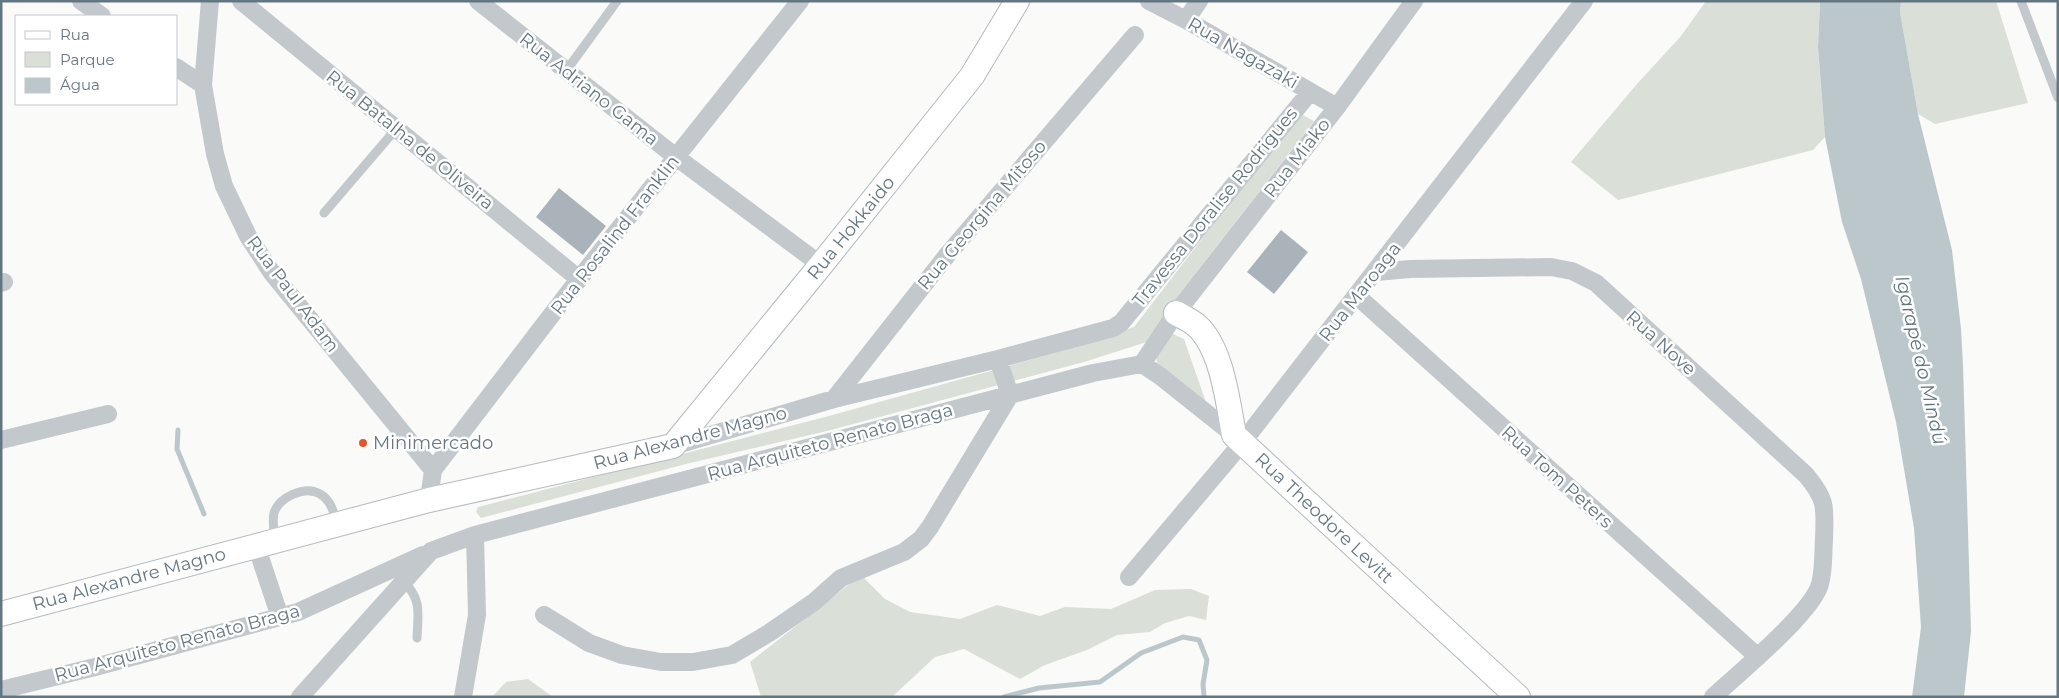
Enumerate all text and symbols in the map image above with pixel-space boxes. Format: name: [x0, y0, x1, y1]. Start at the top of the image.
street label: Rua Nagazaki: [1184, 12, 1302, 94]
legend: [15, 15, 178, 105]
text: Rua: [60, 25, 90, 44]
street label: Rua Adriano Gama: [515, 28, 663, 150]
text: Parque: [60, 50, 115, 69]
street label: Rua Batalha de Oliveira: [322, 66, 498, 214]
text: Água: [60, 75, 100, 94]
street label: Travessa Doralise Rodrigues: [1128, 103, 1302, 311]
street label: Rua Miako: [1259, 114, 1335, 202]
street label: Rua Georgina Mitoso: [913, 136, 1051, 294]
street label: Rua Rosalind Franklin: [546, 151, 684, 319]
street label: Rua Hokkaido: [803, 172, 899, 284]
street label: Rua Paul Adam: [242, 231, 344, 357]
street label: Rua Maroaga: [1314, 238, 1406, 346]
water label: Igarapé do Mindú: [1890, 273, 1952, 447]
street label: Rua Nove: [1622, 306, 1701, 380]
street label: Rua Arquiteto Renato Braga: [705, 399, 955, 485]
street label: Rua Alexandre Magno: [591, 402, 789, 474]
street label: Rua Tom Peters: [1497, 421, 1617, 533]
place label: Minimercado: [373, 432, 493, 454]
marker: Minimercado: [357, 437, 369, 449]
street label: Rua Theodore Levitt: [1250, 448, 1398, 588]
street label: Rua Alexandre Magno: [30, 543, 228, 615]
street label: Rua Arquiteto Renato Braga: [52, 600, 302, 686]

